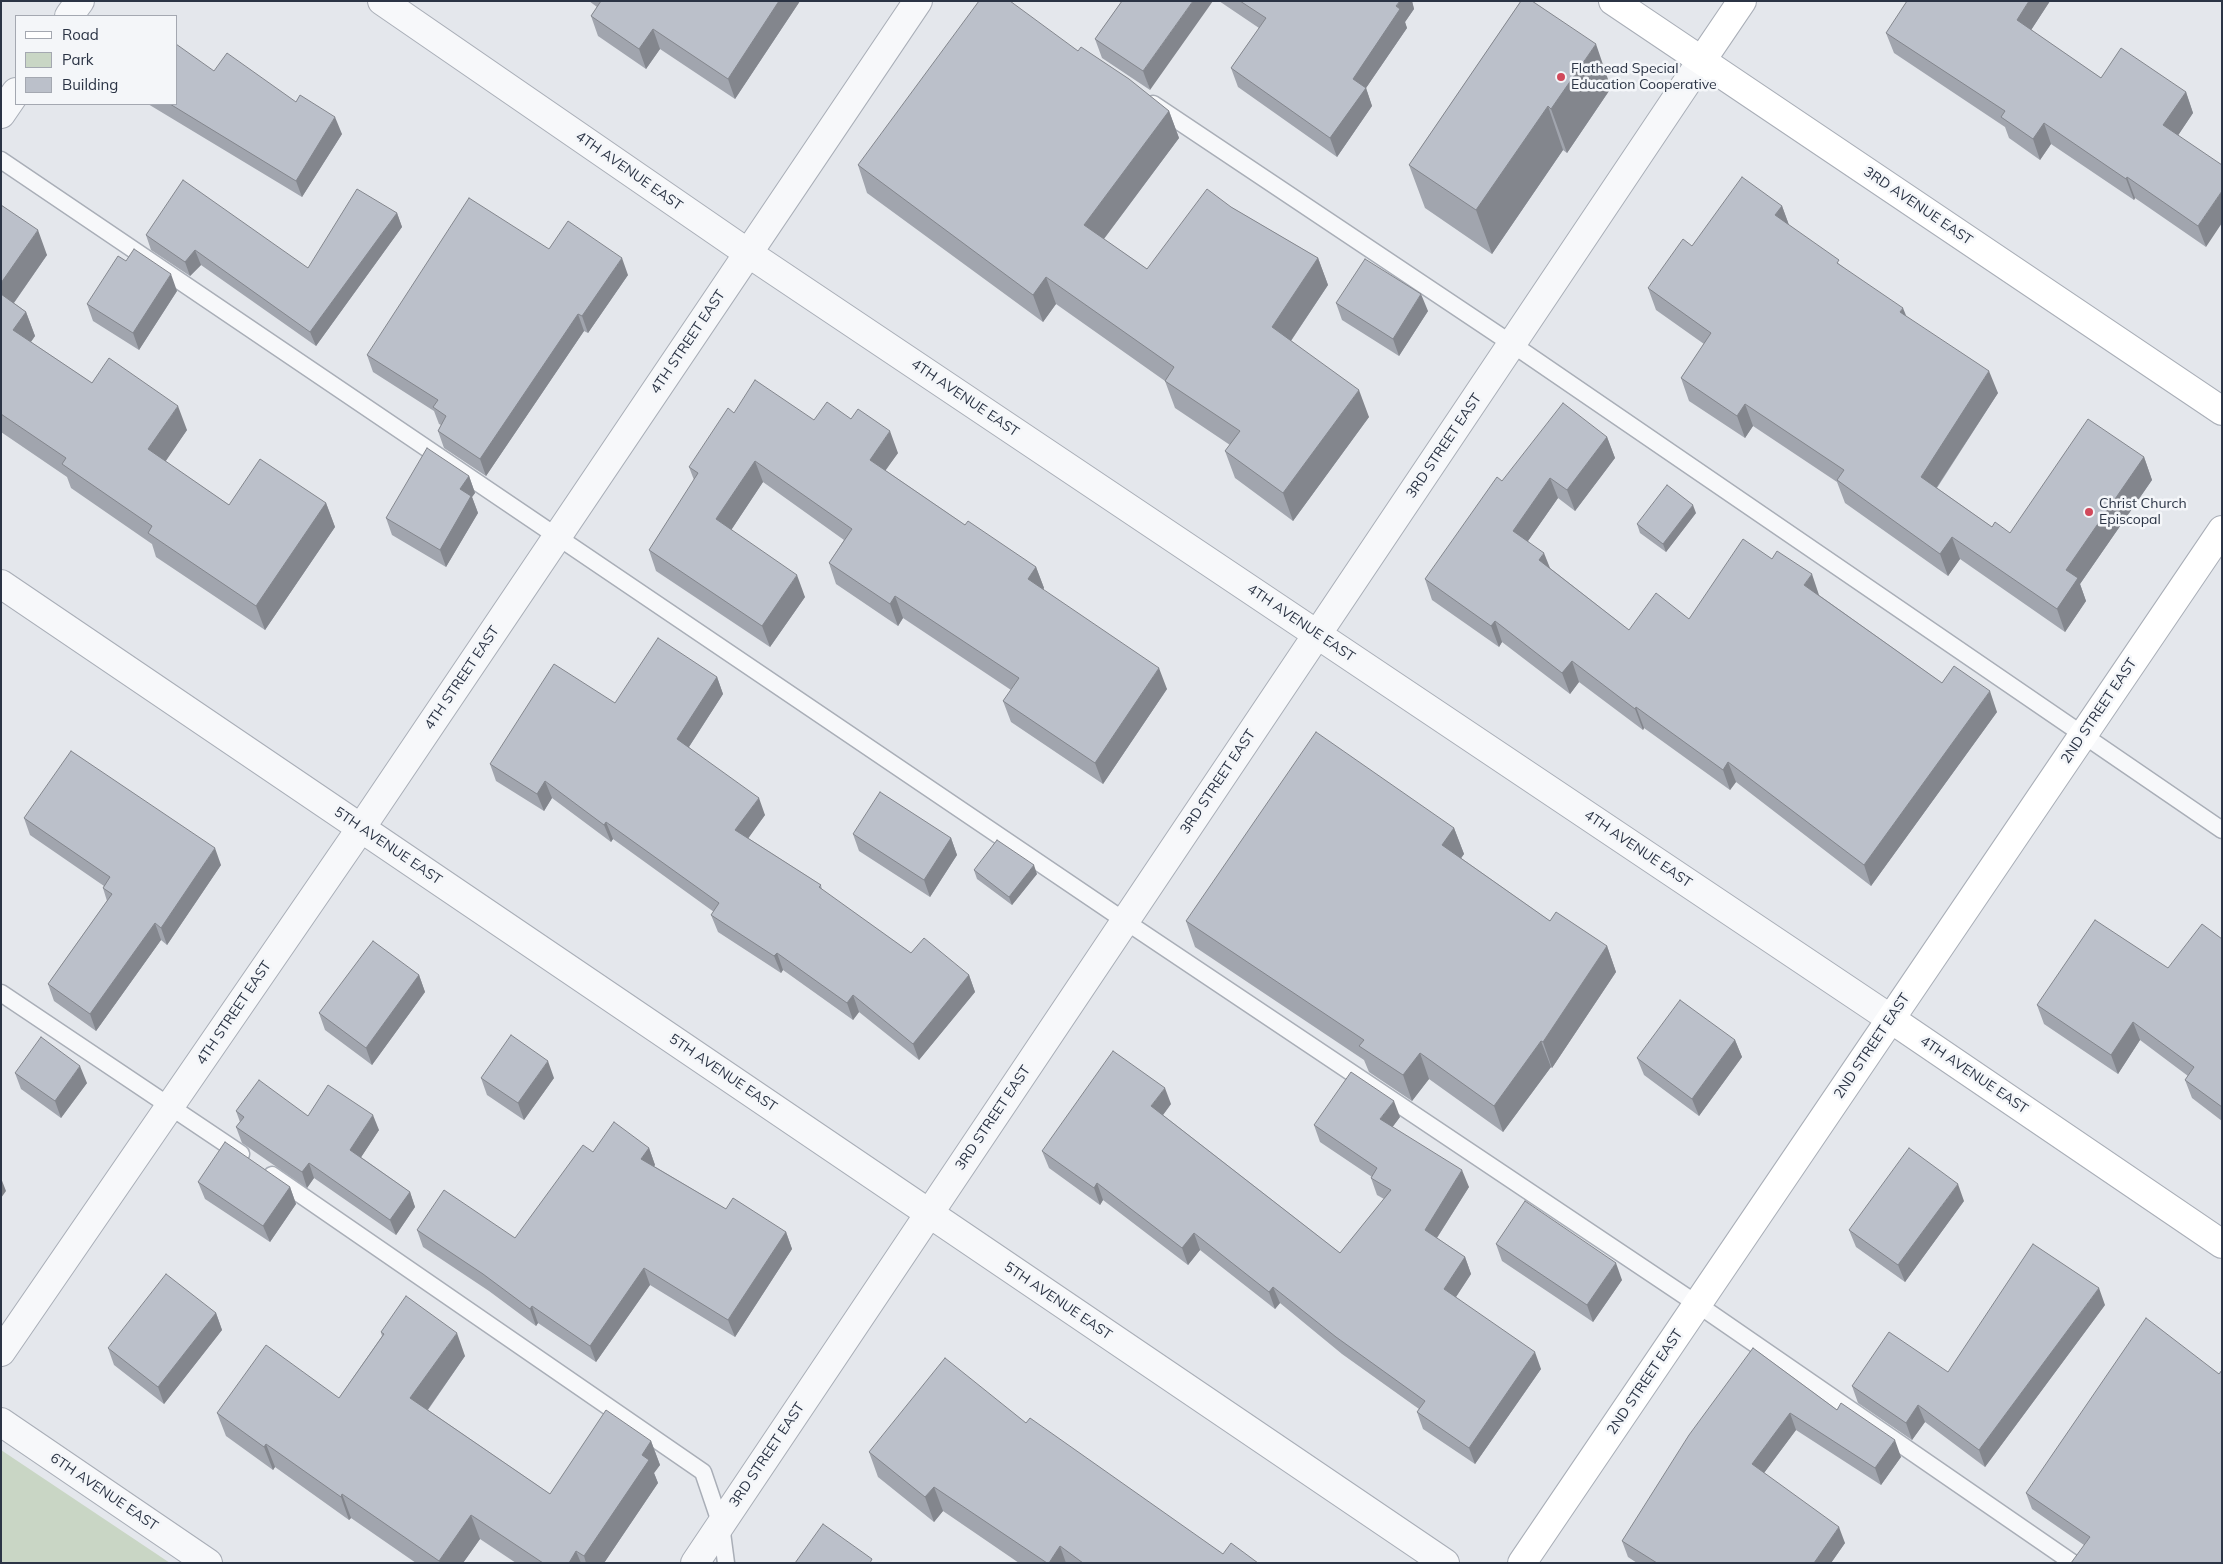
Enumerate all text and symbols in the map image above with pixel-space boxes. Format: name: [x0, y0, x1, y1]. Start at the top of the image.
legend: [15, 15, 178, 105]
text: Road: [62, 25, 99, 44]
text: Park: [62, 50, 94, 69]
place label: Flathead Special Education Cooperative: [1571, 61, 1717, 94]
marker: Flathead Special Education Cooperative: [1555, 71, 1567, 83]
text: Building: [62, 75, 118, 94]
street label: 4TH AVENUE EAST: [572, 128, 686, 214]
street label: 3RD AVENUE EAST: [1860, 163, 1976, 249]
street label: 4TH STREET EAST: [647, 287, 729, 397]
street label: 4TH AVENUE EAST: [908, 356, 1022, 440]
street label: 3RD STREET EAST: [1403, 391, 1485, 501]
place label: Christ Church Episcopal: [2099, 496, 2187, 528]
marker: Christ Church Episcopal: [2083, 506, 2095, 518]
street label: 4TH AVENUE EAST: [1244, 581, 1358, 665]
street label: 4TH STREET EAST: [421, 623, 503, 733]
street label: 2ND STREET EAST: [2058, 655, 2140, 767]
street label: 3RD STREET EAST: [1177, 727, 1259, 837]
street label: 5TH AVENUE EAST: [331, 804, 445, 888]
street label: 4TH AVENUE EAST: [1581, 807, 1695, 891]
street label: 4TH STREET EAST: [193, 958, 275, 1068]
street label: 2ND STREET EAST: [1831, 990, 1913, 1102]
street label: 5TH AVENUE EAST: [666, 1031, 780, 1115]
street label: 4TH AVENUE EAST: [1917, 1033, 2031, 1117]
street label: 3RD STREET EAST: [952, 1063, 1034, 1173]
street label: 5TH AVENUE EAST: [1001, 1259, 1115, 1343]
street label: 2ND STREET EAST: [1604, 1326, 1686, 1438]
street label: 3RD STREET EAST: [726, 1400, 808, 1510]
street label: 6TH AVENUE EAST: [47, 1450, 161, 1534]

